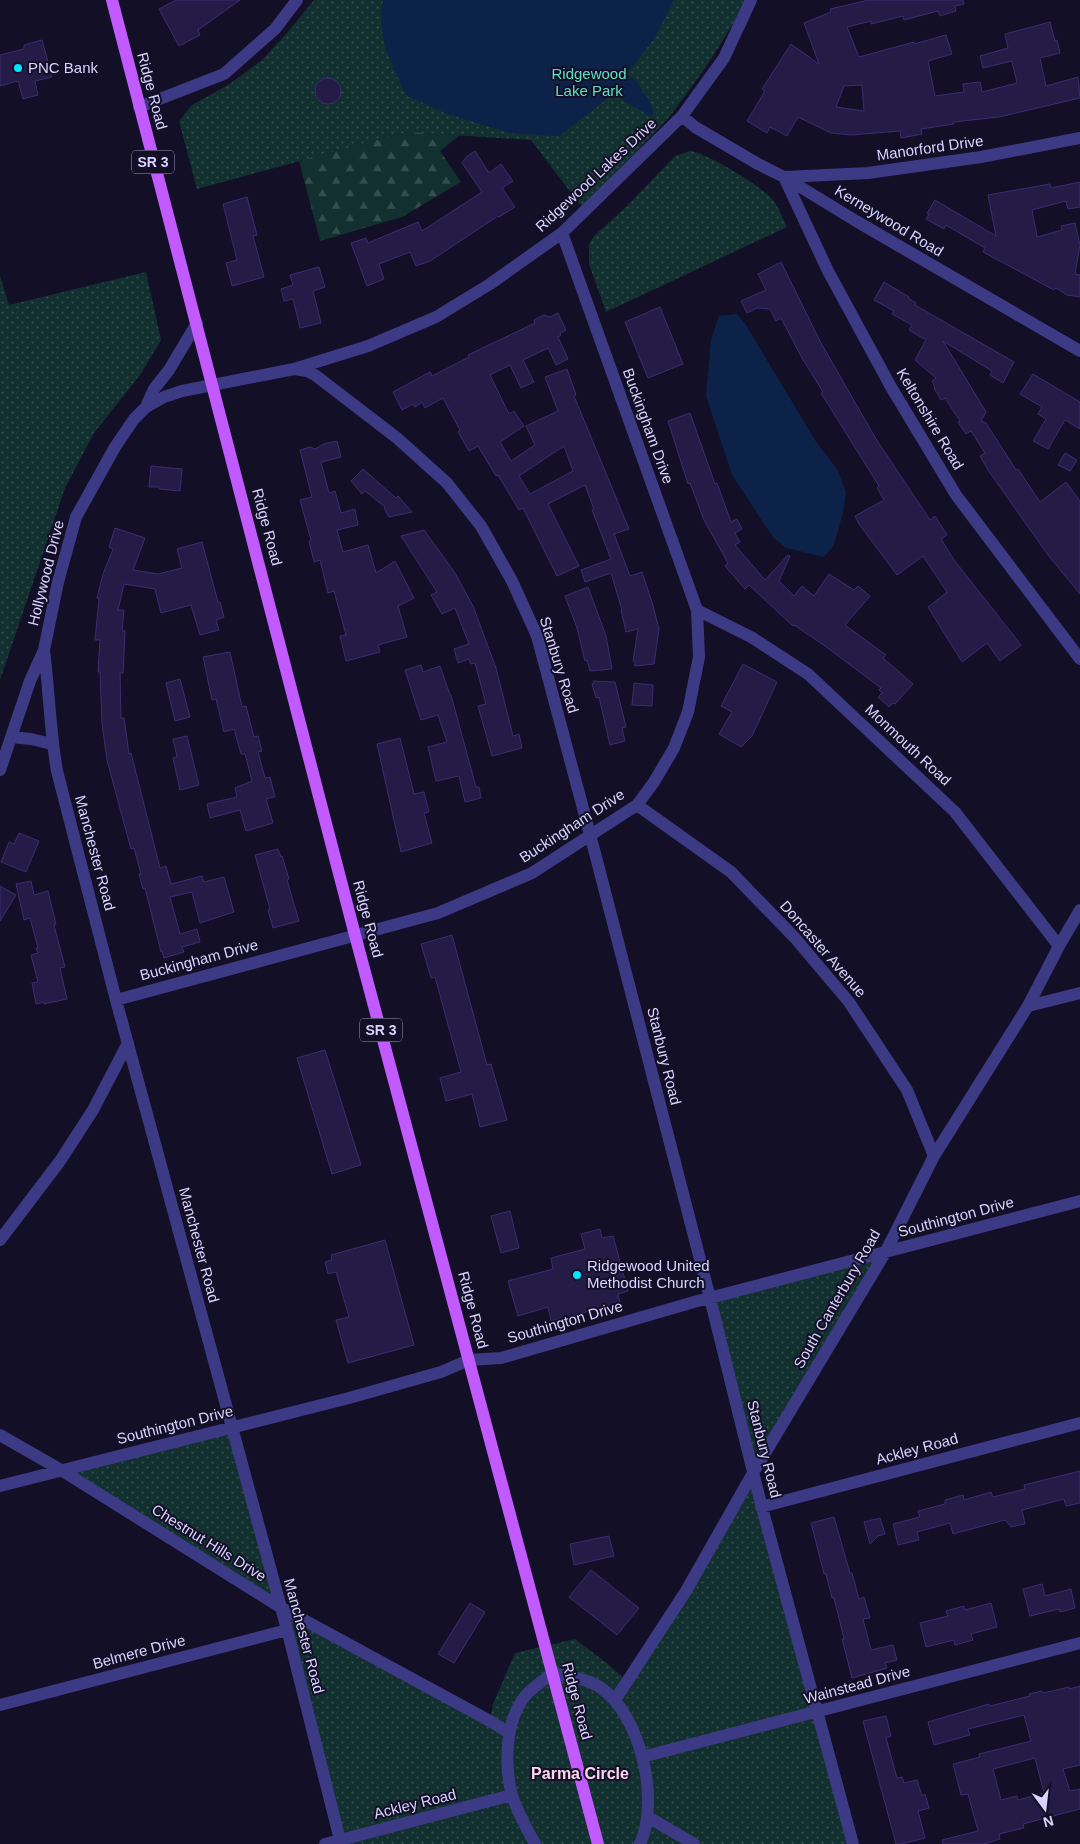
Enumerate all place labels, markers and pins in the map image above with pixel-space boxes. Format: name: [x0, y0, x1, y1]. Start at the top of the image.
place label: PNC Bank: [28, 59, 99, 76]
marker: PNC Bank: [12, 62, 24, 74]
place label: Ridgewood United Methodist Church: [587, 1257, 710, 1291]
marker: Ridgewood United Methodist Church: [571, 1269, 583, 1281]

